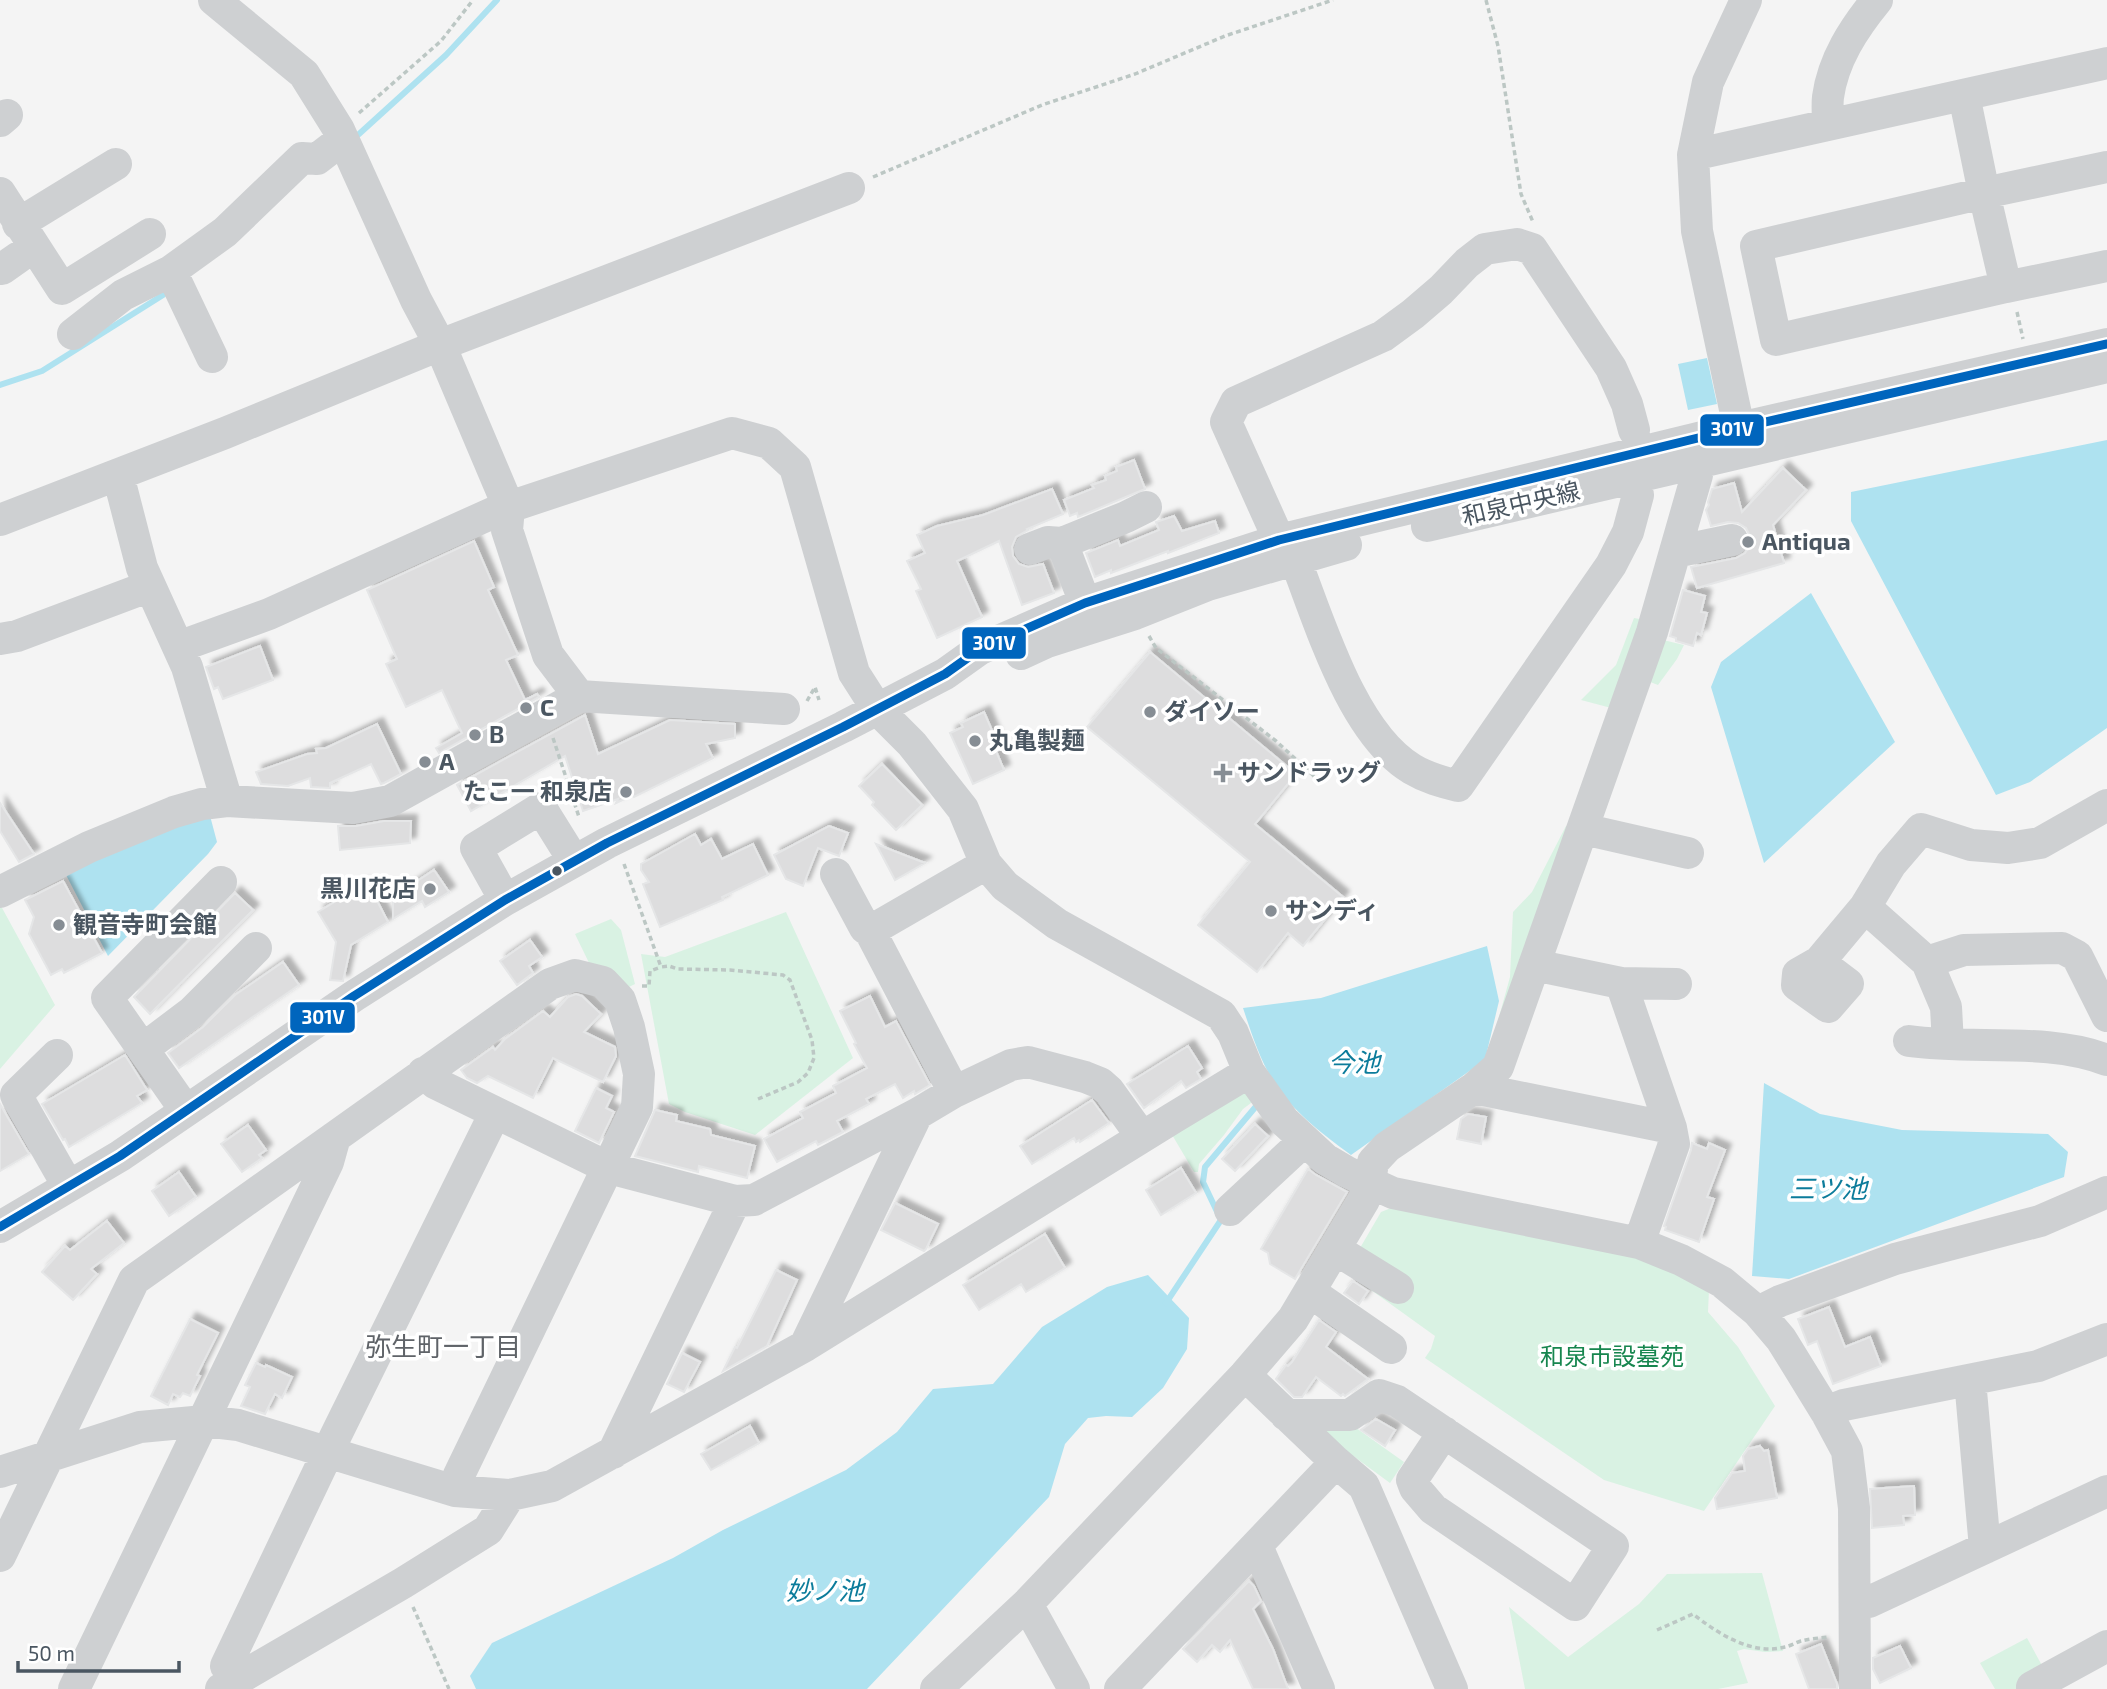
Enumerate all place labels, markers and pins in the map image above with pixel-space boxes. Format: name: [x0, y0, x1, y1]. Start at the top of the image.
place label: Antiqua: [1762, 526, 1851, 555]
marker: Antiqua: [1740, 534, 1756, 550]
place label: C: [540, 692, 554, 721]
place label: ダイソー: [1164, 696, 1260, 725]
marker: C: [518, 700, 534, 716]
marker: ダイソー: [1142, 704, 1158, 720]
place label: B: [489, 719, 504, 748]
place label: 丸亀製麺: [989, 725, 1085, 754]
marker: B: [467, 727, 483, 743]
marker: 丸亀製麺: [967, 733, 983, 749]
place label: A: [439, 746, 455, 775]
marker: A: [417, 754, 433, 770]
place label: サンドラッグ: [1237, 757, 1381, 786]
marker: サンドラッグ: [1215, 765, 1231, 781]
place label: たこ一 和泉店: [463, 776, 612, 805]
marker: たこ一 和泉店: [618, 784, 634, 800]
unlabelled marker: [550, 864, 564, 878]
place label: 黒川花店: [320, 873, 416, 902]
marker: 黒川花店: [422, 881, 438, 897]
place label: サンディ: [1285, 895, 1379, 924]
marker: サンディ: [1263, 903, 1279, 919]
place label: 観音寺町会館: [73, 909, 217, 938]
marker: 観音寺町会館: [51, 917, 67, 933]

